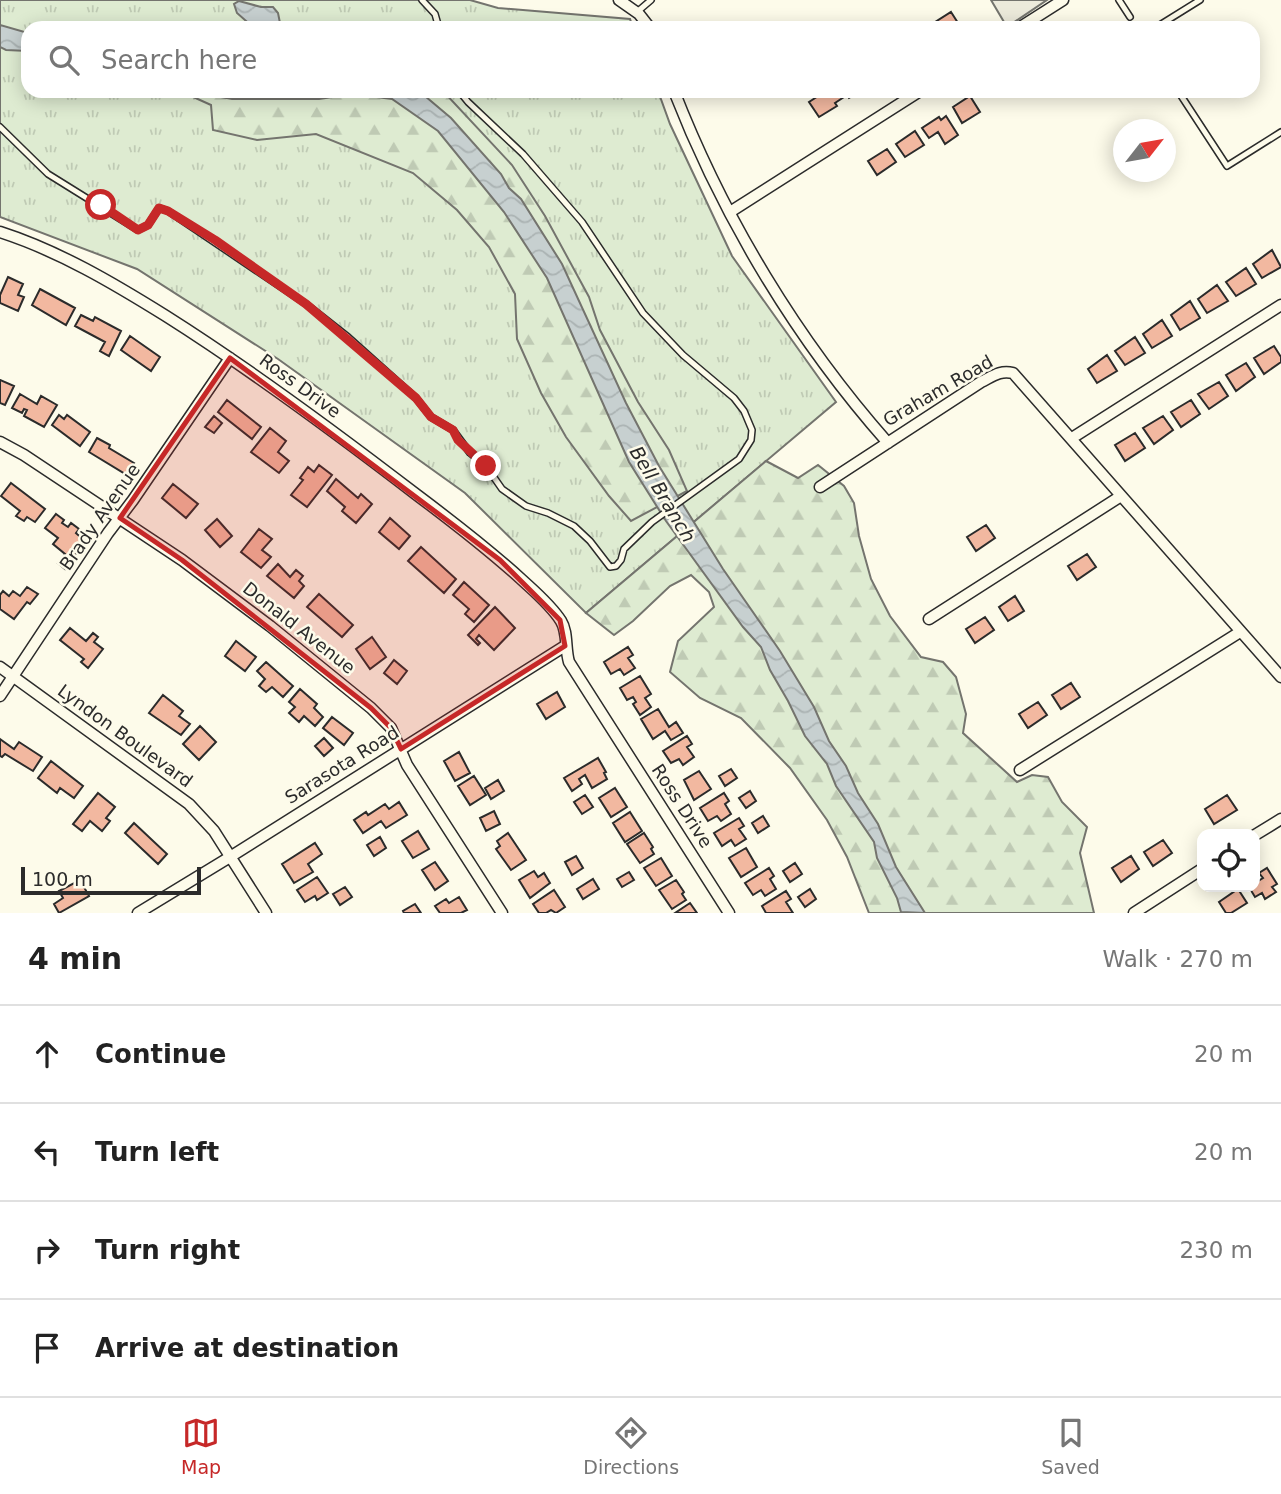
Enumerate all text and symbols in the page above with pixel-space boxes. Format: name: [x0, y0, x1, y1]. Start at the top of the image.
search box: [21, 21, 1260, 98]
icon: search: [45, 41, 83, 79]
text: Search here: [101, 45, 257, 75]
north arrow: [1113, 119, 1176, 182]
route start: [85, 189, 116, 220]
street label: Ross Drive: [256, 349, 345, 422]
street label: Graham Road: [879, 351, 996, 430]
water label: Bell Branch: [626, 442, 700, 546]
route end: [470, 450, 501, 481]
street label: Brady Avenue: [55, 459, 144, 574]
street label: Donald Avenue: [239, 577, 359, 678]
street label: Lyndon Boulevard: [54, 680, 197, 791]
street label: Sarasota Road: [281, 721, 403, 808]
street label: Ross Drive: [648, 760, 717, 851]
map controls: [1197, 829, 1260, 892]
button: locate: [1197, 829, 1260, 892]
scale bar: [21, 864, 201, 896]
text: 100 m: [32, 868, 93, 890]
text: 4 min: [28, 941, 122, 976]
text: Walk · 270 m: [1102, 946, 1253, 972]
icon: ahead: [28, 1035, 66, 1073]
text: Continue: [95, 1039, 226, 1069]
text: 20 m: [1194, 1041, 1253, 1067]
icon: left: [28, 1133, 66, 1171]
text: Turn left: [95, 1137, 219, 1167]
text: 20 m: [1194, 1139, 1253, 1165]
icon: right: [28, 1231, 66, 1269]
text: Turn right: [95, 1235, 240, 1265]
text: 230 m: [1179, 1237, 1253, 1263]
icon: arrive: [28, 1329, 66, 1367]
text: Arrive at destination: [95, 1333, 399, 1363]
tab: Map: [181, 1414, 221, 1478]
tab: Directions: [583, 1414, 679, 1478]
tab: Saved: [1041, 1414, 1100, 1478]

